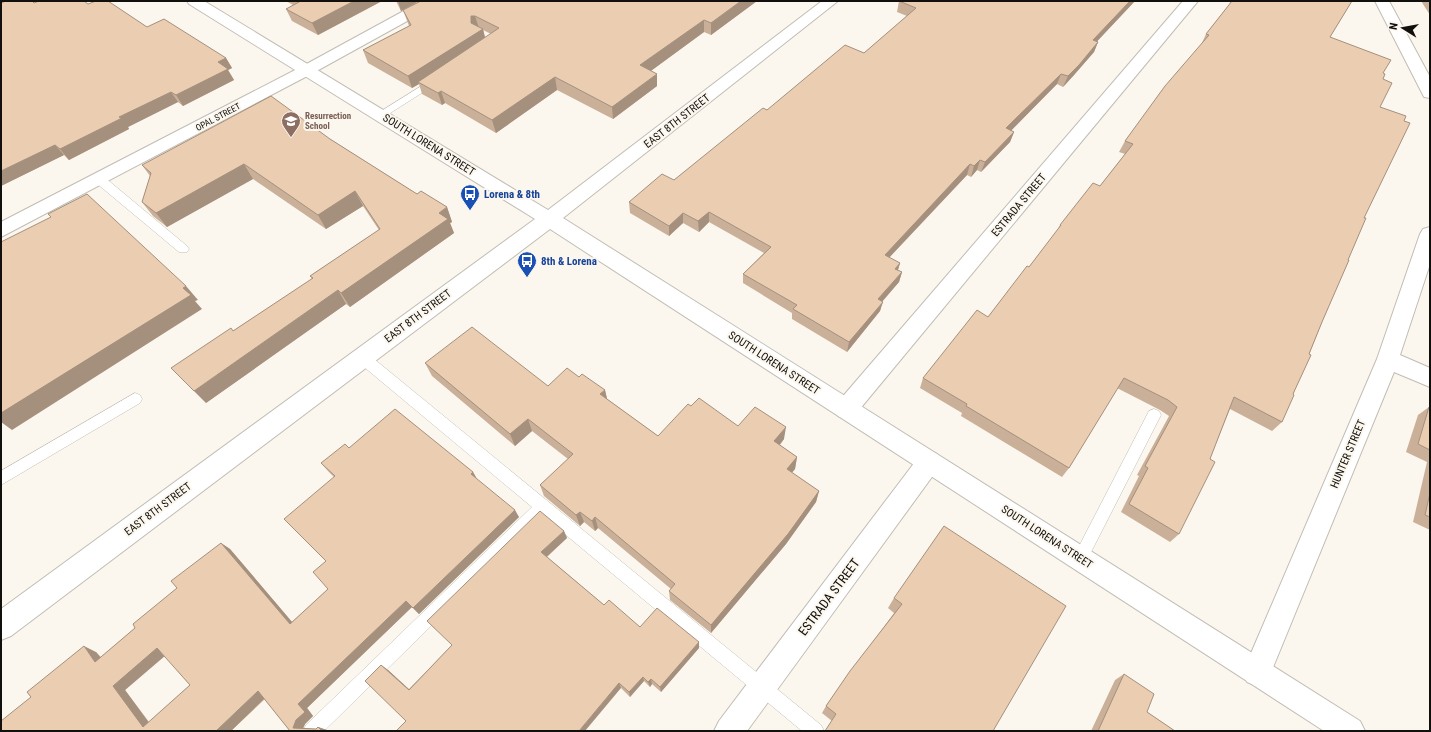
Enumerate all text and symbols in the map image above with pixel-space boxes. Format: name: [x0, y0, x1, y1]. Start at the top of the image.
north arrow: [1383, 8, 1423, 48]
text: N: [1387, 21, 1401, 31]
street label: EAST 8TH STREET: [641, 91, 713, 151]
street label: OPAL STREET: [194, 101, 242, 133]
school or university icon: Resurrection School: [280, 110, 302, 138]
place label: Resurrection School: [305, 111, 351, 131]
street label: SOUTH LORENA STREET: [381, 111, 478, 179]
street label: ESTRADA STREET: [989, 171, 1049, 239]
bus stop icon: Lorena & 8th: [459, 183, 481, 211]
place label: Lorena & 8th: [484, 188, 540, 201]
bus stop icon: 8th & Lorena: [516, 250, 538, 278]
place label: 8th & Lorena: [541, 255, 597, 268]
street label: EAST 8TH STREET: [382, 287, 454, 345]
street label: SOUTH LORENA STREET: [726, 329, 822, 398]
street label: HUNTER STREET: [1328, 418, 1368, 490]
street label: EAST 8TH STREET: [122, 480, 194, 538]
street label: SOUTH LORENA STREET: [999, 503, 1095, 572]
street label: ESTRADA STREET: [795, 555, 863, 638]

